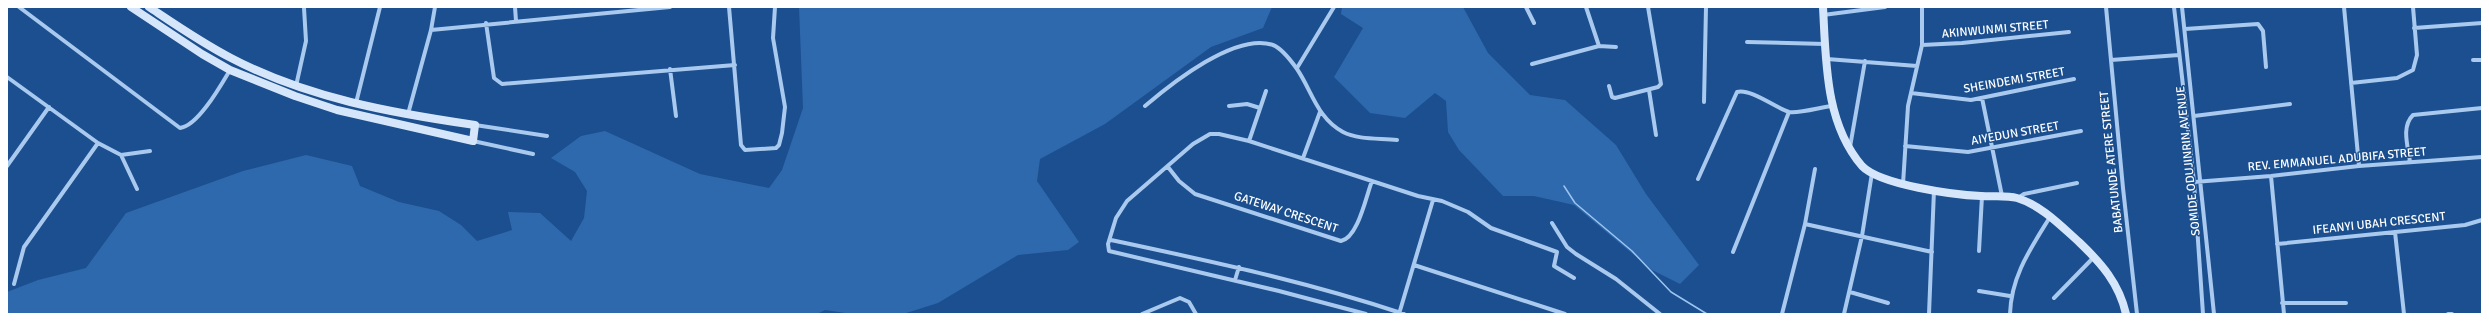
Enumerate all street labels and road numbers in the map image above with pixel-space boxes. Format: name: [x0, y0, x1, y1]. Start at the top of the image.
street label: AKINWUNMI STREET: [1941, 17, 2049, 42]
street label: SHEINDEMI STREET: [1962, 64, 2066, 97]
street label: SOMIDE ODUJINRIN AVENUE: [2173, 85, 2204, 237]
street label: BABATUNDE ATERE STREET: [2097, 90, 2126, 234]
street label: AIYEDUN STREET: [1970, 118, 2060, 149]
street label: REV. EMMANUEL ADUBIFA STREET: [2247, 144, 2427, 175]
street label: GATEWAY CRESCENT: [1232, 189, 1340, 236]
street label: IFEANYI UBAH CRESCENT: [2312, 209, 2446, 238]

